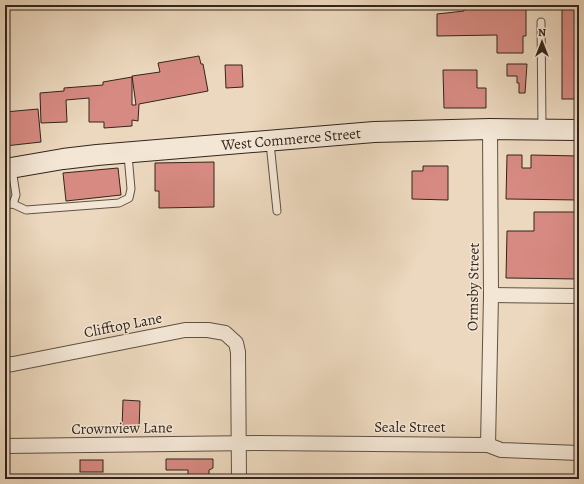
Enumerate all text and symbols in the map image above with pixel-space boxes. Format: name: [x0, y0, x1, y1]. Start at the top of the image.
north arrow: [522, 22, 562, 62]
text: N: [538, 25, 546, 40]
street label: West Commerce Street: [219, 123, 362, 155]
street label: Ormsby Street: [462, 243, 484, 331]
street label: Clifftop Lane: [82, 308, 164, 342]
street label: Crownview Lane: [71, 417, 173, 439]
street label: Seale Street: [374, 417, 446, 437]

